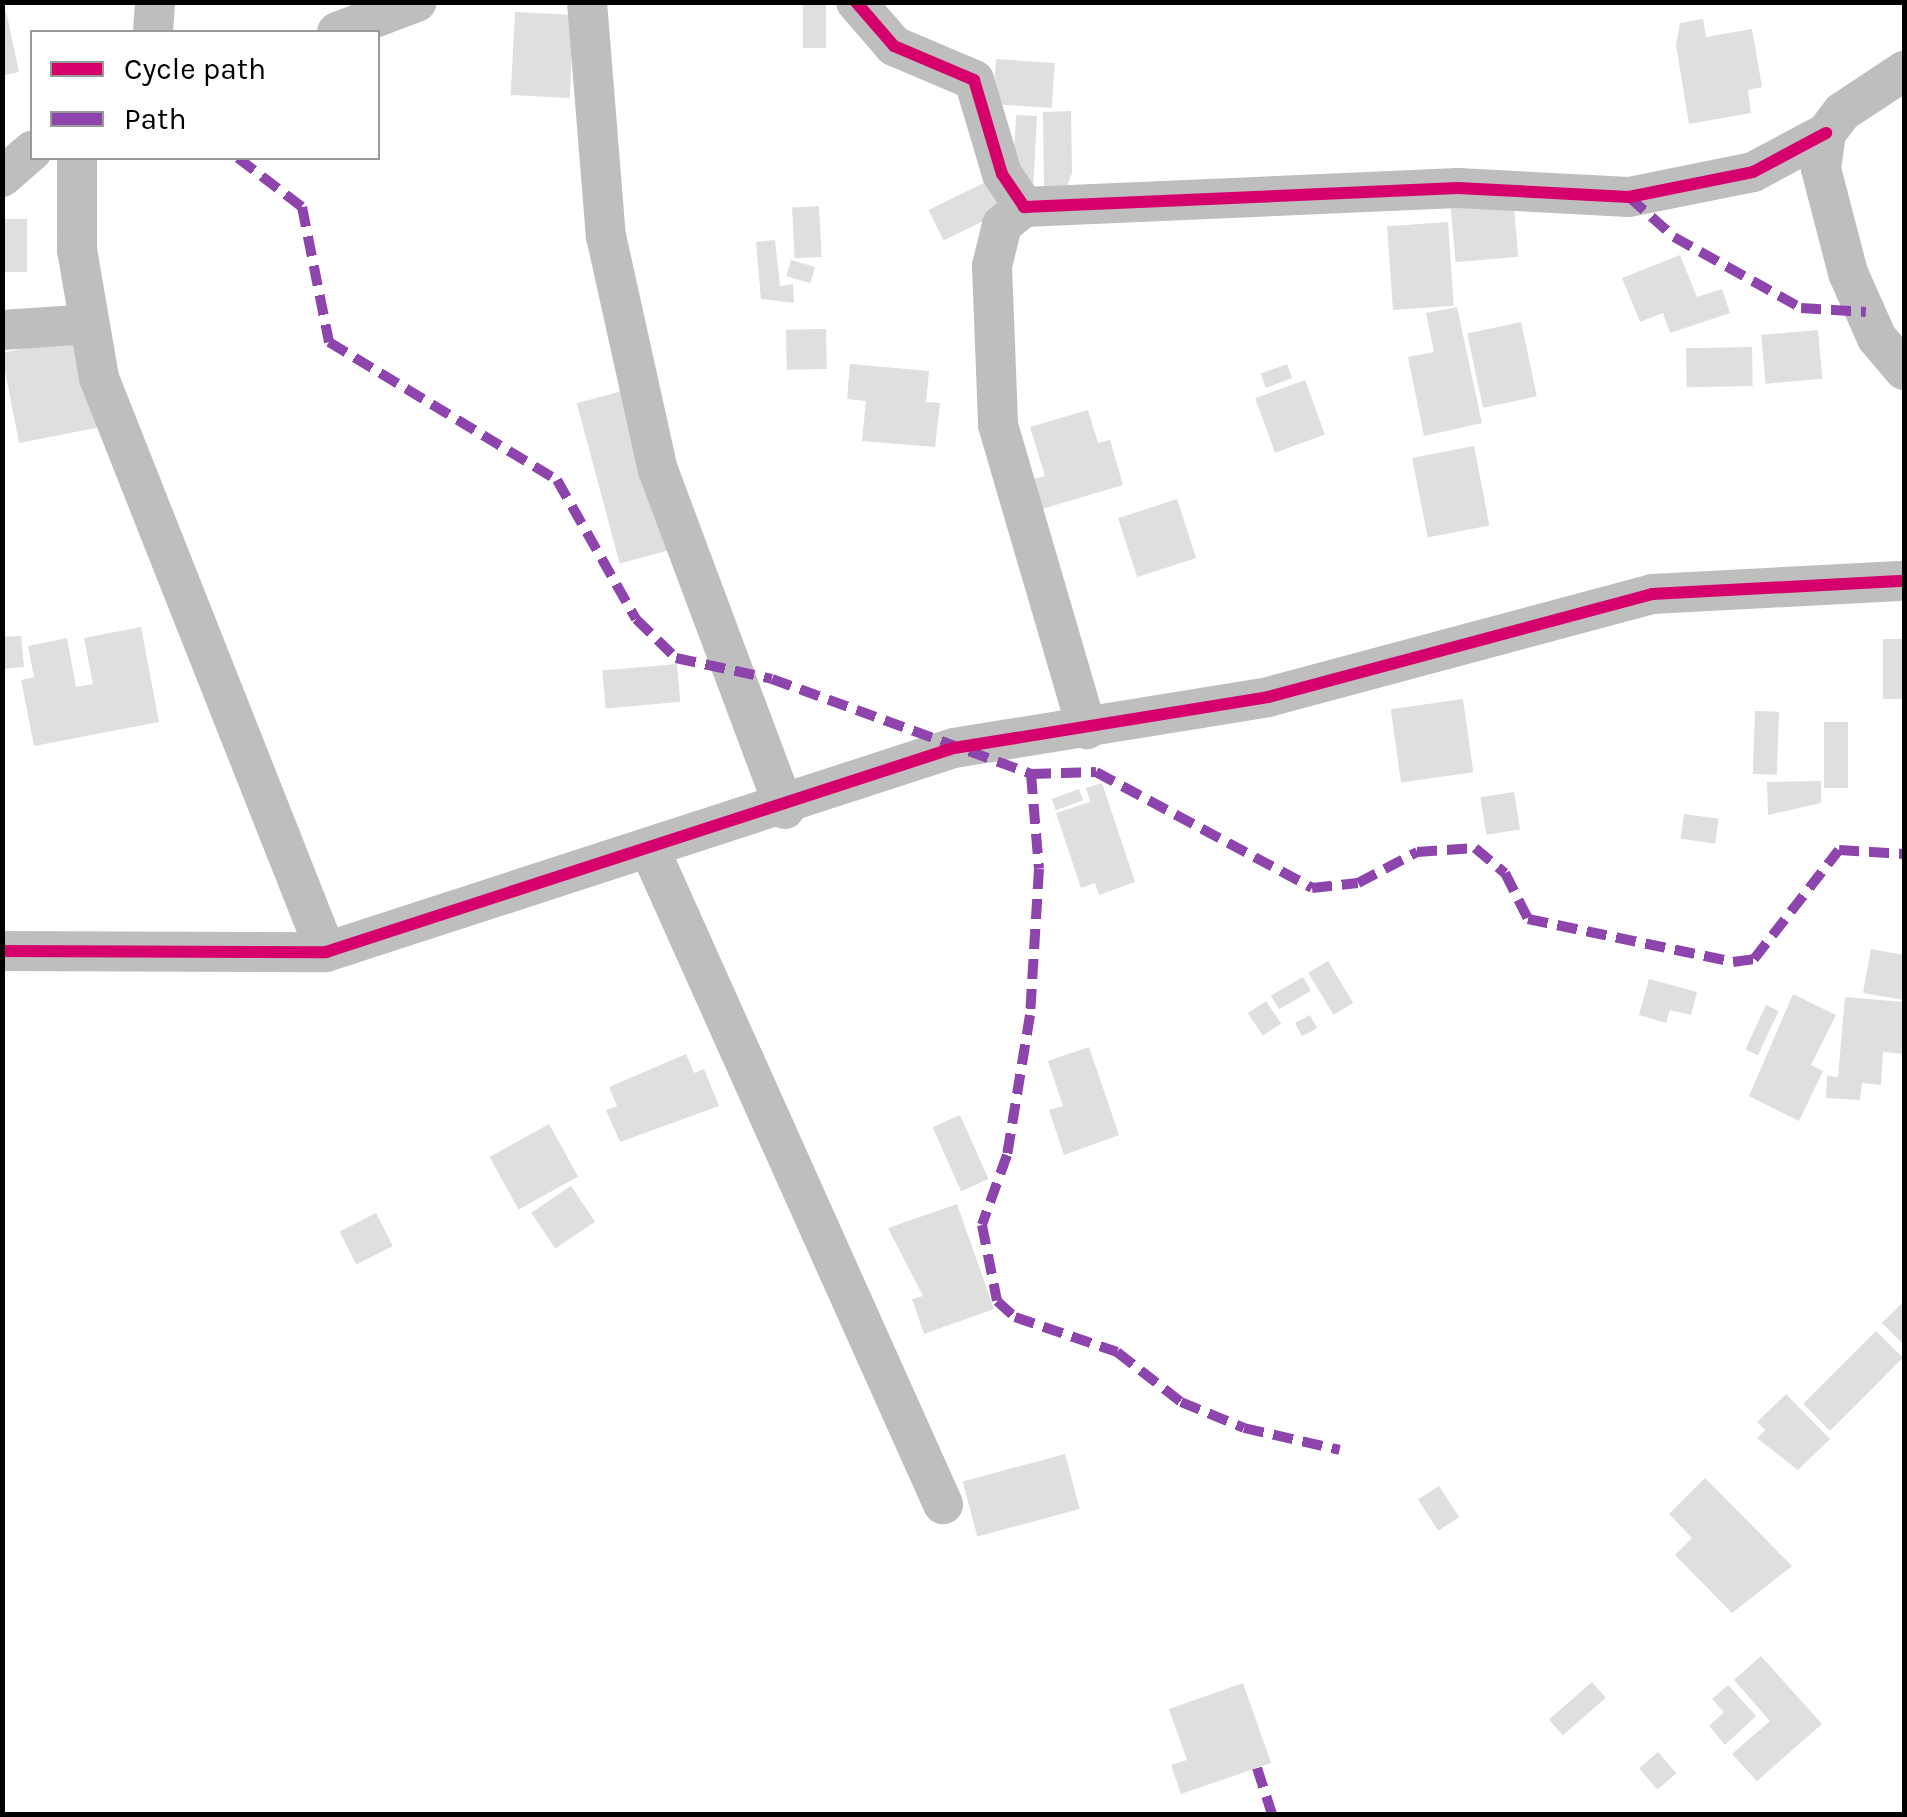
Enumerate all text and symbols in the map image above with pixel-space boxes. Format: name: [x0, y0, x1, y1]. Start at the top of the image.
legend: [30, 30, 380, 160]
text: Cycle path: [124, 51, 266, 87]
text: Path: [124, 101, 187, 137]

